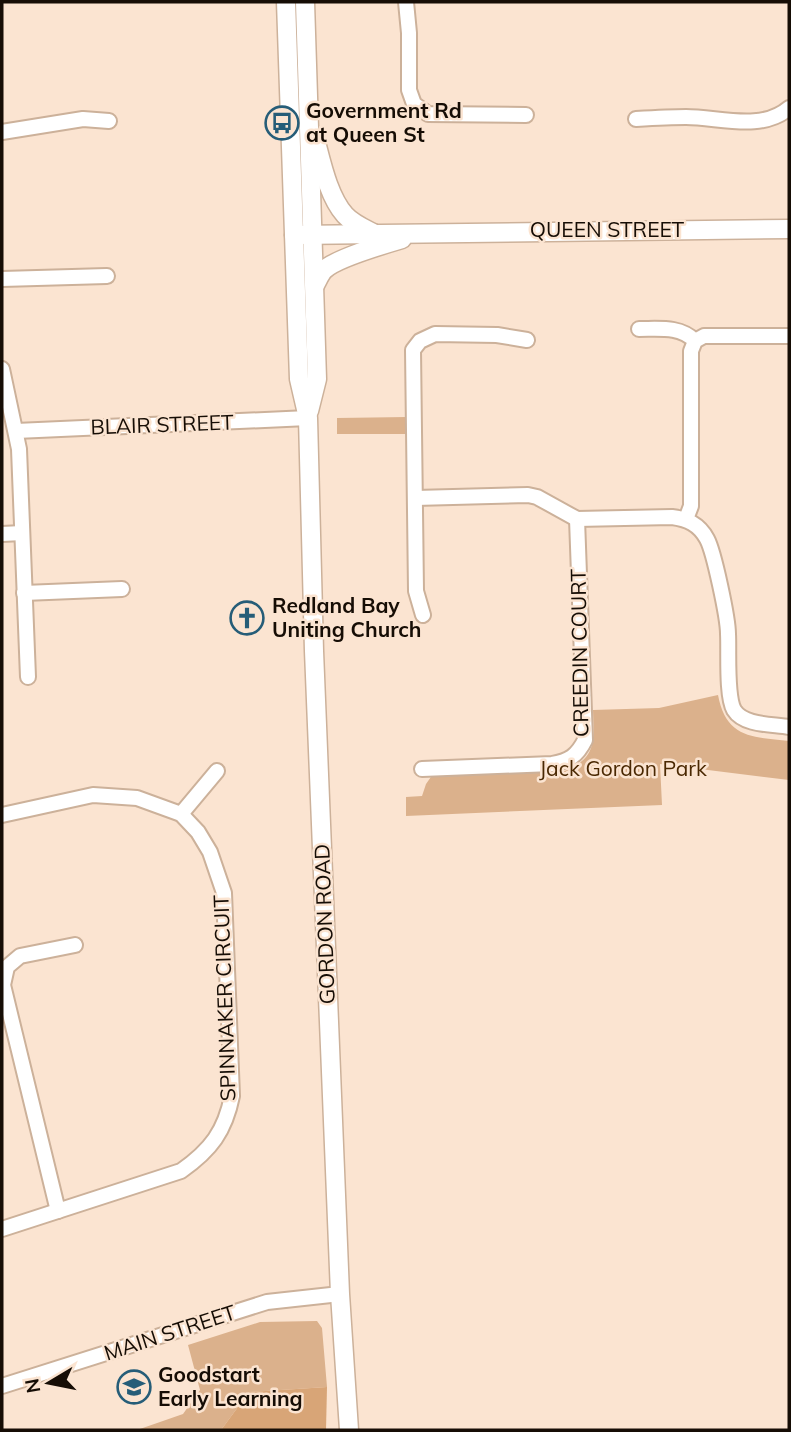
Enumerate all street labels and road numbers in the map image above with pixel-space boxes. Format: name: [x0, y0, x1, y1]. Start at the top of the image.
street label: QUEEN STREET: [530, 216, 685, 242]
street label: BLAIR STREET: [90, 408, 234, 439]
street label: CREEDIN COURT: [565, 568, 593, 737]
street label: GORDON ROAD: [308, 843, 340, 1005]
street label: SPINNAKER CIRCUIT: [207, 894, 241, 1102]
street label: MAIN STREET: [100, 1298, 239, 1366]

